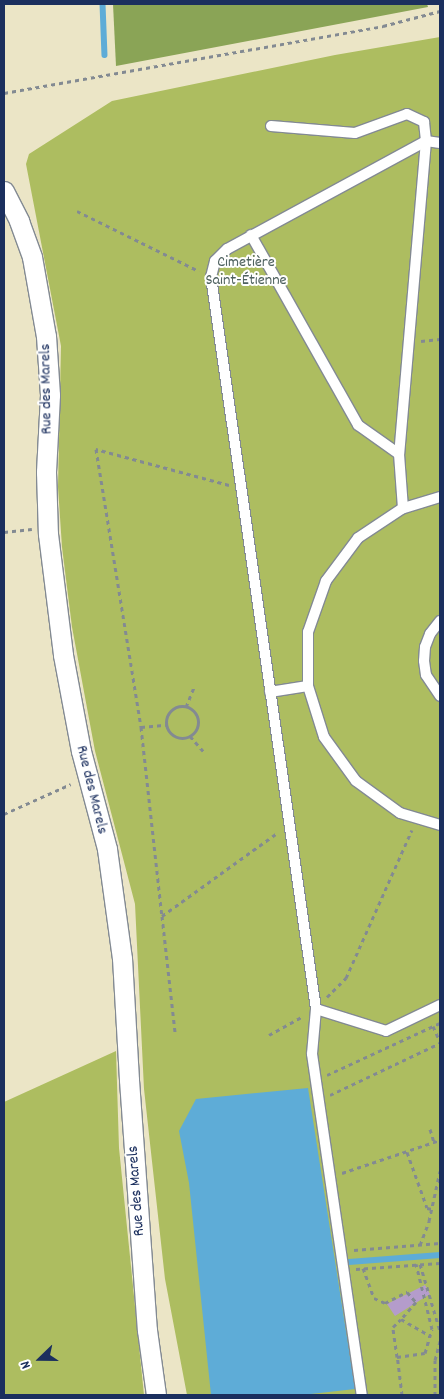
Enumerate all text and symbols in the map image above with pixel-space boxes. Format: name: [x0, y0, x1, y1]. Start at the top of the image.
park label: Cimetière Saint-Étienne: [205, 253, 287, 291]
street label: Rue des Marels: [37, 343, 57, 435]
street label: Rue des Marels: [71, 744, 111, 836]
street label: Rue des Marels: [124, 1145, 150, 1237]
north arrow: [15, 1334, 65, 1384]
text: N: [16, 1358, 37, 1372]

